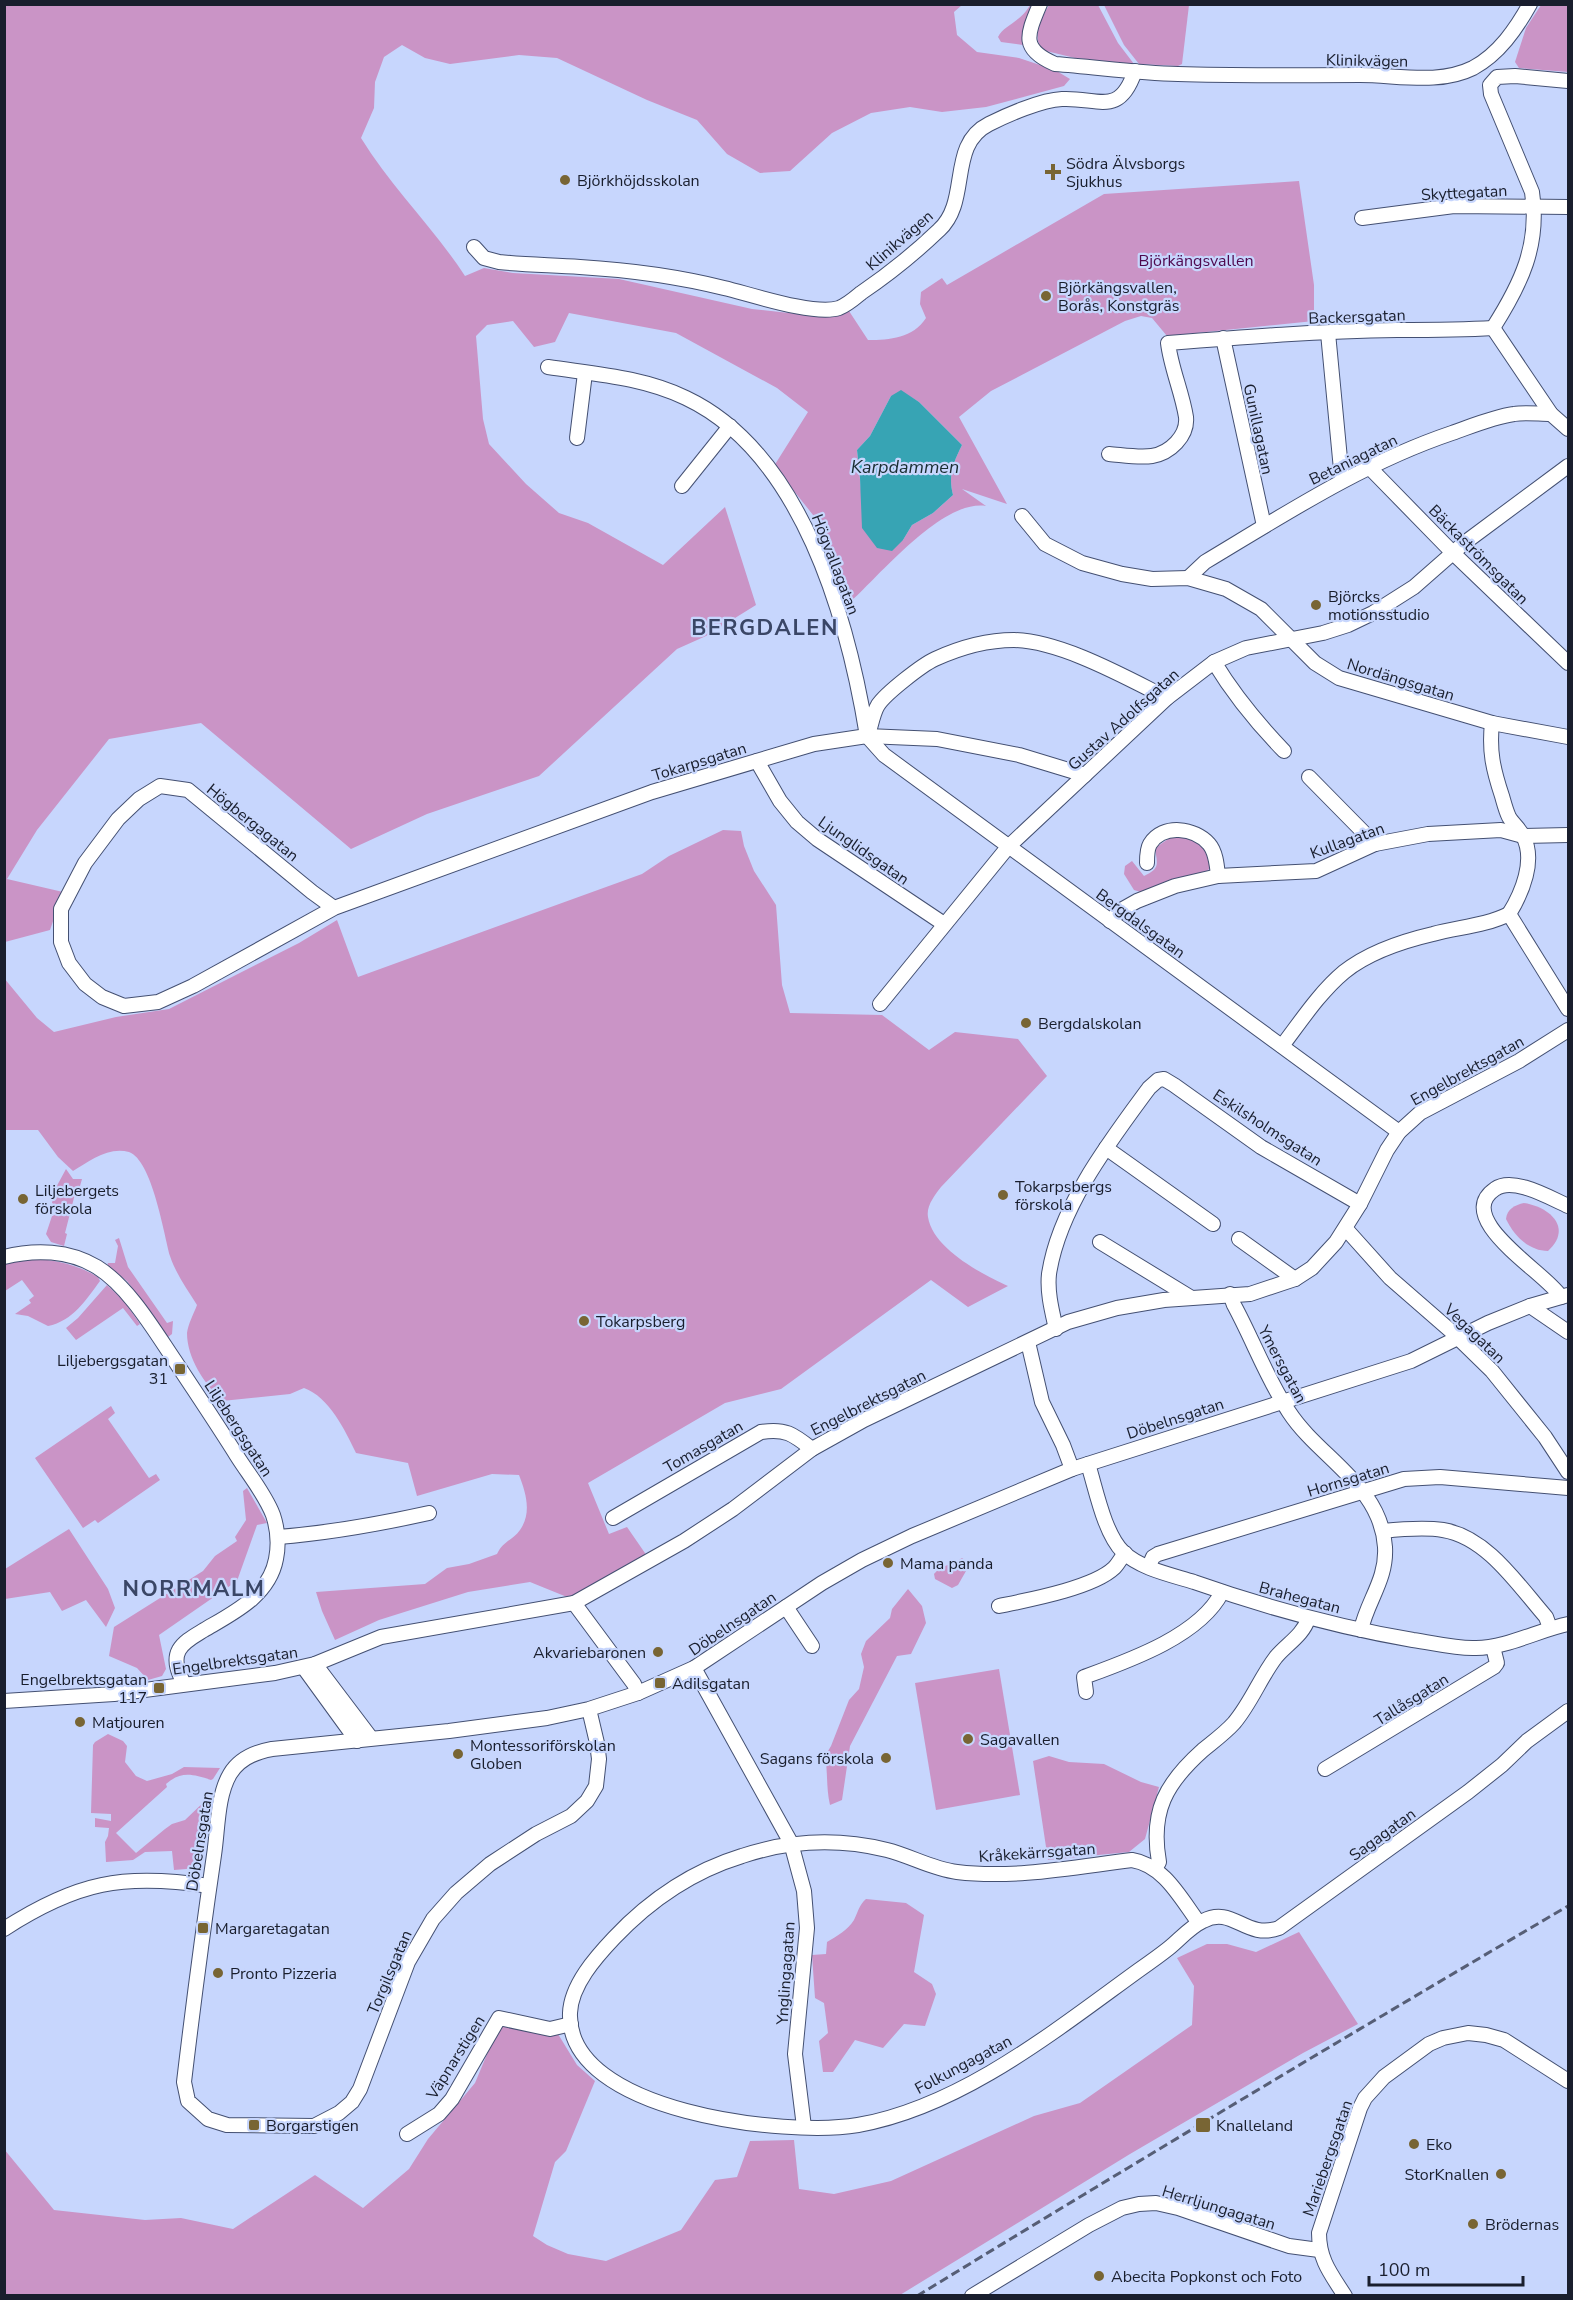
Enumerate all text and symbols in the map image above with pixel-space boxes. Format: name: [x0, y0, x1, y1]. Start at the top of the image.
street label: Klinikvägen: [1326, 49, 1408, 73]
place label: Södra Älvsborgs Sjukhus: [1066, 153, 1185, 193]
marker: Södra Älvsborgs Sjukhus: [1044, 163, 1062, 181]
place label: Björkhöjdsskolan: [577, 170, 700, 192]
marker: Björkhöjdsskolan: [558, 173, 572, 187]
street label: Skyttegatan: [1420, 180, 1508, 206]
street label: Klinikvägen: [861, 205, 938, 276]
park label: Björkängsvallen: [1138, 250, 1254, 272]
place label: Björkängsvallen, Borås, Konstgräs: [1058, 277, 1179, 317]
marker: Björkängsvallen, Borås, Konstgräs: [1039, 289, 1053, 303]
street label: Backersgatan: [1308, 304, 1406, 330]
street label: Gunillagatan: [1238, 382, 1278, 477]
street label: Betaniagatan: [1306, 429, 1401, 491]
water label: Karpdammen: [851, 455, 959, 479]
street label: Bäckaströmsgatan: [1423, 500, 1533, 610]
street label: Högvallagatan: [806, 511, 864, 618]
place label: Björcks motionsstudio: [1328, 586, 1430, 626]
marker: Björcks motionsstudio: [1309, 598, 1323, 612]
district label: BERGDALEN: [691, 613, 839, 643]
street label: Nordängsgatan: [1344, 653, 1457, 707]
street label: Gustav Adolfsgatan: [1063, 664, 1184, 776]
street label: Tokarpsgatan: [649, 737, 749, 787]
street label: Högbergagatan: [202, 779, 303, 867]
street label: Ljunglidsgatan: [814, 811, 913, 890]
street label: Kullagatan: [1307, 817, 1388, 865]
street label: Bergdalsgatan: [1091, 884, 1190, 964]
place label: Bergdalskolan: [1038, 1013, 1142, 1035]
marker: Bergdalskolan: [1019, 1016, 1033, 1030]
street label: Engelbrektsgatan: [1407, 1031, 1528, 1111]
street label: Eskilsholmsgatan: [1209, 1084, 1326, 1171]
place label: Tokarpsbergs förskola: [1015, 1176, 1112, 1216]
place label: Liljebergets förskola: [35, 1180, 119, 1220]
marker: Tokarpsbergs förskola: [996, 1188, 1010, 1202]
marker: Liljebergets förskola: [16, 1192, 30, 1206]
street label: Vegagatan: [1438, 1298, 1510, 1369]
place label: Tokarpsberg: [596, 1311, 685, 1333]
marker: Tokarpsberg: [577, 1314, 591, 1328]
street label: Ymersgatan: [1252, 1321, 1312, 1407]
place label: Liljebergsgatan 31: [57, 1350, 168, 1390]
marker: Liljebergsgatan 31: [173, 1362, 187, 1376]
street label: Engelbrektsgatan: [807, 1364, 930, 1441]
street label: Liljebergsgatan: [199, 1376, 278, 1481]
street label: Döbelnsgatan: [1124, 1393, 1227, 1445]
street label: Tomasgatan: [660, 1415, 747, 1478]
street label: Hornsgatan: [1305, 1457, 1392, 1503]
place label: Mama panda: [900, 1553, 993, 1575]
marker: Mama panda: [881, 1556, 895, 1570]
district label: NORRMALM: [123, 1574, 265, 1604]
street label: Brahegatan: [1257, 1577, 1343, 1619]
street label: Döbelnsgatan: [684, 1586, 781, 1661]
street label: Engelbrektsgatan: [171, 1641, 299, 1681]
place label: Akvariebaronen: [533, 1642, 646, 1664]
marker: Akvariebaronen: [651, 1645, 665, 1659]
street label: Tallåsgatan: [1370, 1668, 1453, 1731]
place label: Engelbrektsgatan 117: [20, 1669, 147, 1709]
place label: Adilsgatan: [672, 1673, 750, 1695]
marker: Adilsgatan: [653, 1676, 667, 1690]
marker: Engelbrektsgatan 117: [152, 1681, 166, 1695]
place label: Matjouren: [92, 1712, 165, 1734]
marker: Matjouren: [73, 1715, 87, 1729]
place label: Sagavallen: [980, 1729, 1060, 1751]
marker: Sagavallen: [961, 1732, 975, 1746]
place label: Montessoriförskolan Globen: [470, 1735, 616, 1775]
marker: Montessoriförskolan Globen: [451, 1747, 465, 1761]
place label: Sagans förskola: [760, 1748, 874, 1770]
marker: Sagans förskola: [879, 1751, 893, 1765]
street label: Döbelnsgatan: [181, 1789, 219, 1893]
street label: Sagagatan: [1345, 1803, 1420, 1866]
street label: Kråkekärrsgatan: [978, 1838, 1096, 1868]
place label: Margaretagatan: [215, 1918, 330, 1940]
marker: Margaretagatan: [196, 1921, 210, 1935]
street label: Ynglingagatan: [771, 1921, 801, 2026]
street label: Torgilsgatan: [362, 1927, 418, 2018]
place label: Pronto Pizzeria: [230, 1963, 337, 1985]
marker: Pronto Pizzeria: [211, 1966, 225, 1980]
street label: Väpnarstigen: [421, 2011, 490, 2105]
street label: Folkungagatan: [911, 2030, 1016, 2100]
street label: Mariebergsgatan: [1298, 2097, 1358, 2219]
place label: Borgarstigen: [266, 2115, 359, 2137]
place label: Knalleland: [1216, 2115, 1293, 2137]
marker: Knalleland: [1194, 2116, 1212, 2134]
marker: Borgarstigen: [247, 2118, 261, 2132]
place label: Eko: [1426, 2134, 1452, 2156]
marker: Eko: [1407, 2137, 1421, 2151]
place label: StorKnallen: [1404, 2164, 1489, 2186]
marker: StorKnallen: [1494, 2167, 1508, 2181]
street label: Herrljungagatan: [1159, 2180, 1278, 2236]
place label: Brödernas: [1485, 2214, 1559, 2236]
marker: Brödernas: [1466, 2217, 1480, 2231]
scale bar: [1369, 2249, 1524, 2287]
text: 100 m: [1378, 2258, 1430, 2282]
place label: Abecita Popkonst och Foto: [1111, 2266, 1302, 2288]
marker: Abecita Popkonst och Foto: [1092, 2269, 1106, 2283]

